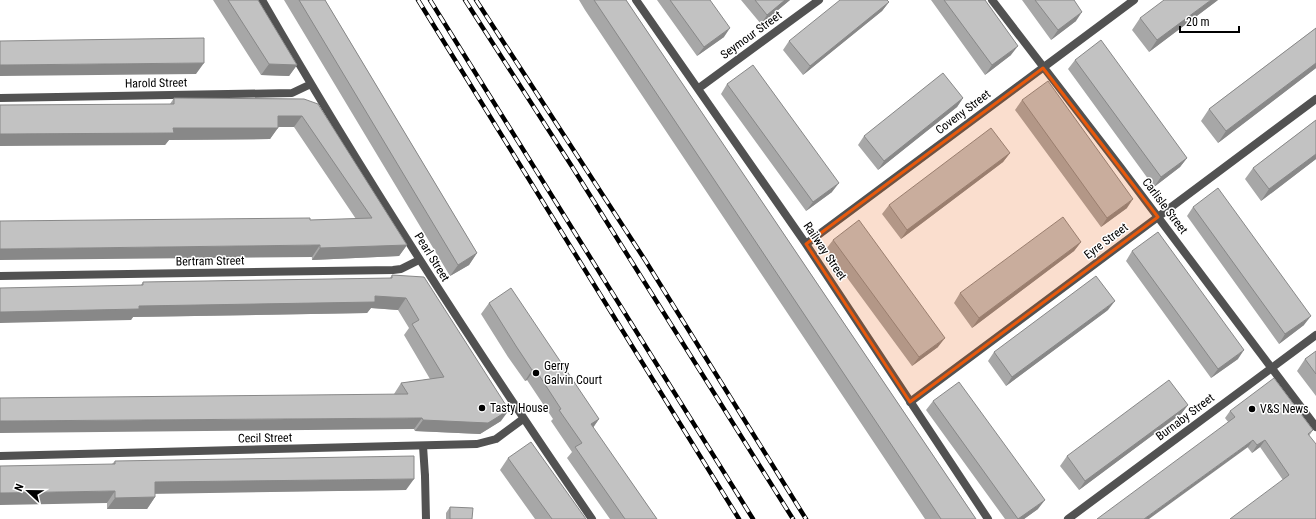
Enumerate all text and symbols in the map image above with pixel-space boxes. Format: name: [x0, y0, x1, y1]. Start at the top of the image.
street label: Seymour Street: [718, 8, 785, 62]
scale bar: [1180, 8, 1239, 34]
text: 20 m: [1186, 15, 1210, 29]
street label: Harold Street: [125, 75, 188, 91]
street label: Coveny Street: [933, 87, 994, 137]
street label: Carlisle Street: [1139, 175, 1191, 237]
street label: Railway Street: [800, 219, 850, 283]
street label: Eyre Street: [1081, 220, 1131, 262]
street label: Pearl Street: [411, 230, 453, 285]
street label: Bertram Street: [176, 253, 245, 269]
place label: Gerry Galvin Court: [544, 359, 603, 387]
marker: Gerry Galvin Court: [531, 368, 541, 378]
street label: Burnaby Street: [1153, 390, 1217, 443]
place label: Tasty House: [490, 401, 549, 415]
place label: V&S News: [1260, 402, 1309, 416]
marker: Tasty House: [477, 403, 487, 413]
marker: V&S News: [1247, 404, 1257, 414]
street label: Cecil Street: [238, 431, 293, 445]
north arrow: [8, 471, 48, 511]
text: N: [12, 482, 27, 493]

